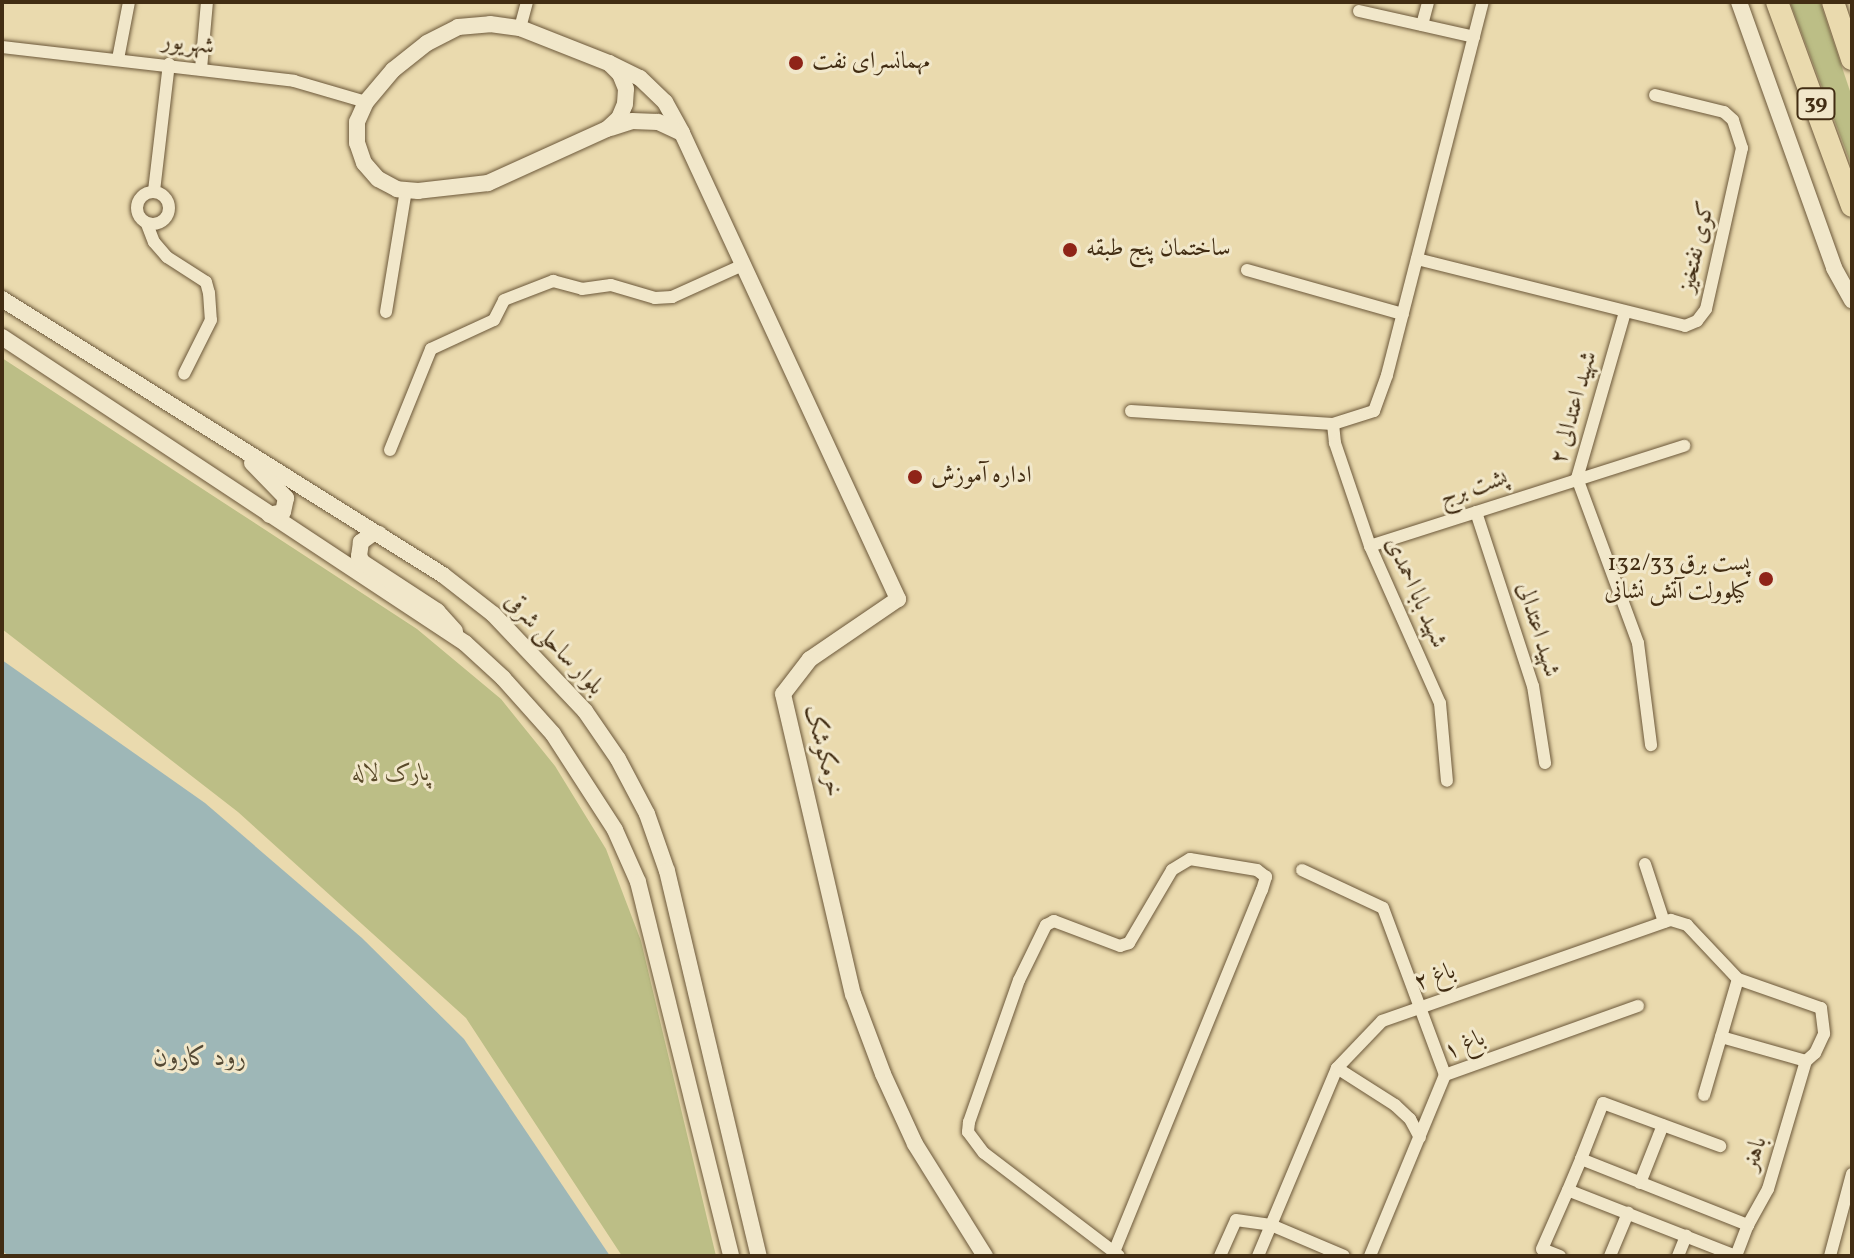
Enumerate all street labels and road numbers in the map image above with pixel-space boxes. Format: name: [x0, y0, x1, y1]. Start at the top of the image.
street label: شهریور: [160, 27, 216, 63]
road number: 39: [1796, 86, 1836, 122]
street label: کوی نفتخیز: [1674, 199, 1722, 295]
street label: شهید اعتدالی ۲: [1545, 348, 1605, 468]
street label: پشت برج: [1436, 464, 1512, 514]
street label: شهید بابا احمدی: [1378, 533, 1452, 653]
street label: شهید اعتدالی: [1509, 579, 1565, 681]
street label: بلوار ساحلی شرقی: [497, 588, 609, 702]
street label: خرمکوشک: [797, 702, 847, 800]
street label: باغ ۲: [1411, 958, 1459, 998]
street label: باغ ۱: [1440, 1025, 1490, 1067]
street label: باهنر: [1737, 1133, 1775, 1175]

